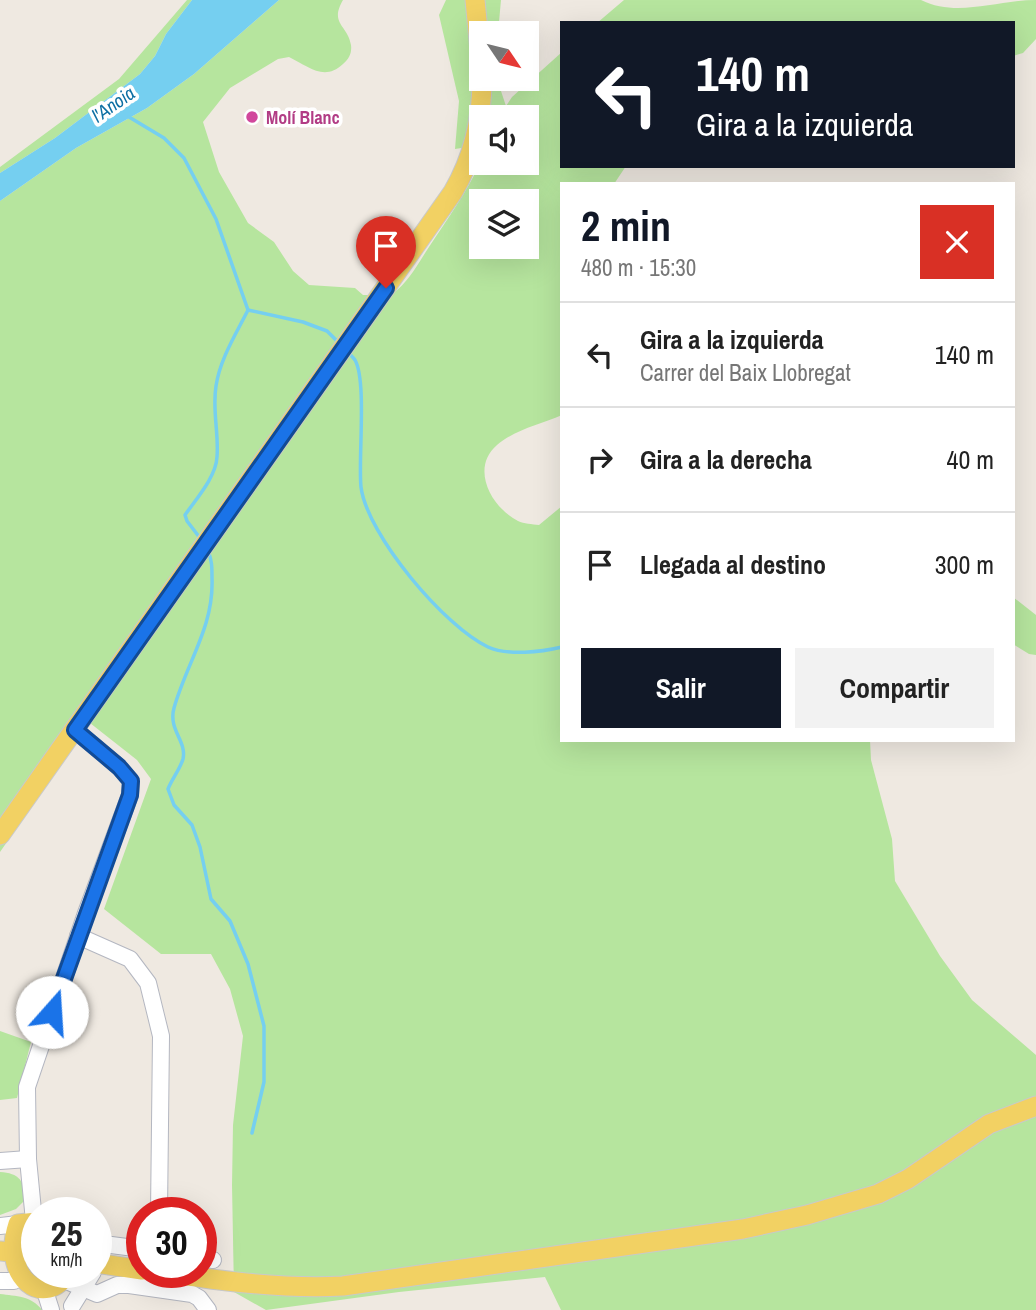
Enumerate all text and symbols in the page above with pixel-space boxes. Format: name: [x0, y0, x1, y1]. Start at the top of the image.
north arrow: [469, 21, 539, 91]
map controls: [469, 21, 539, 259]
text: 140 m: [696, 40, 810, 106]
icon: left: [581, 49, 672, 140]
water label: l'Anoia: [86, 80, 140, 128]
text: Gira a la izquierda: [696, 103, 913, 146]
place label: Molí Blanc: [266, 105, 340, 130]
button: sound: [469, 105, 539, 175]
marker: Molí Blanc: [244, 109, 260, 125]
button: layers: [469, 189, 539, 259]
text: 2 min: [581, 198, 671, 254]
button: close: [920, 205, 994, 279]
pin: [356, 216, 416, 288]
icon: arrive: [367, 227, 405, 265]
text: 480 m · 15:30: [581, 252, 696, 283]
text: Gira a la izquierda: [640, 322, 824, 357]
icon: left: [581, 336, 619, 374]
text: 140 m: [935, 337, 994, 372]
text: Carrer del Baix Llobregat: [640, 357, 851, 388]
icon: right: [581, 441, 619, 479]
text: Gira a la derecha: [640, 442, 812, 477]
text: 40 m: [947, 442, 994, 477]
icon: arrive: [581, 546, 619, 584]
text: Llegada al destino: [640, 547, 826, 582]
text: 300 m: [935, 547, 994, 582]
button: Salir: [581, 648, 781, 728]
button: Compartir: [795, 648, 994, 728]
position arrow: [15, 975, 89, 1049]
speed limit sign: 30: [126, 1197, 217, 1288]
text: 25: [51, 1210, 82, 1257]
text: km/h: [51, 1247, 83, 1272]

